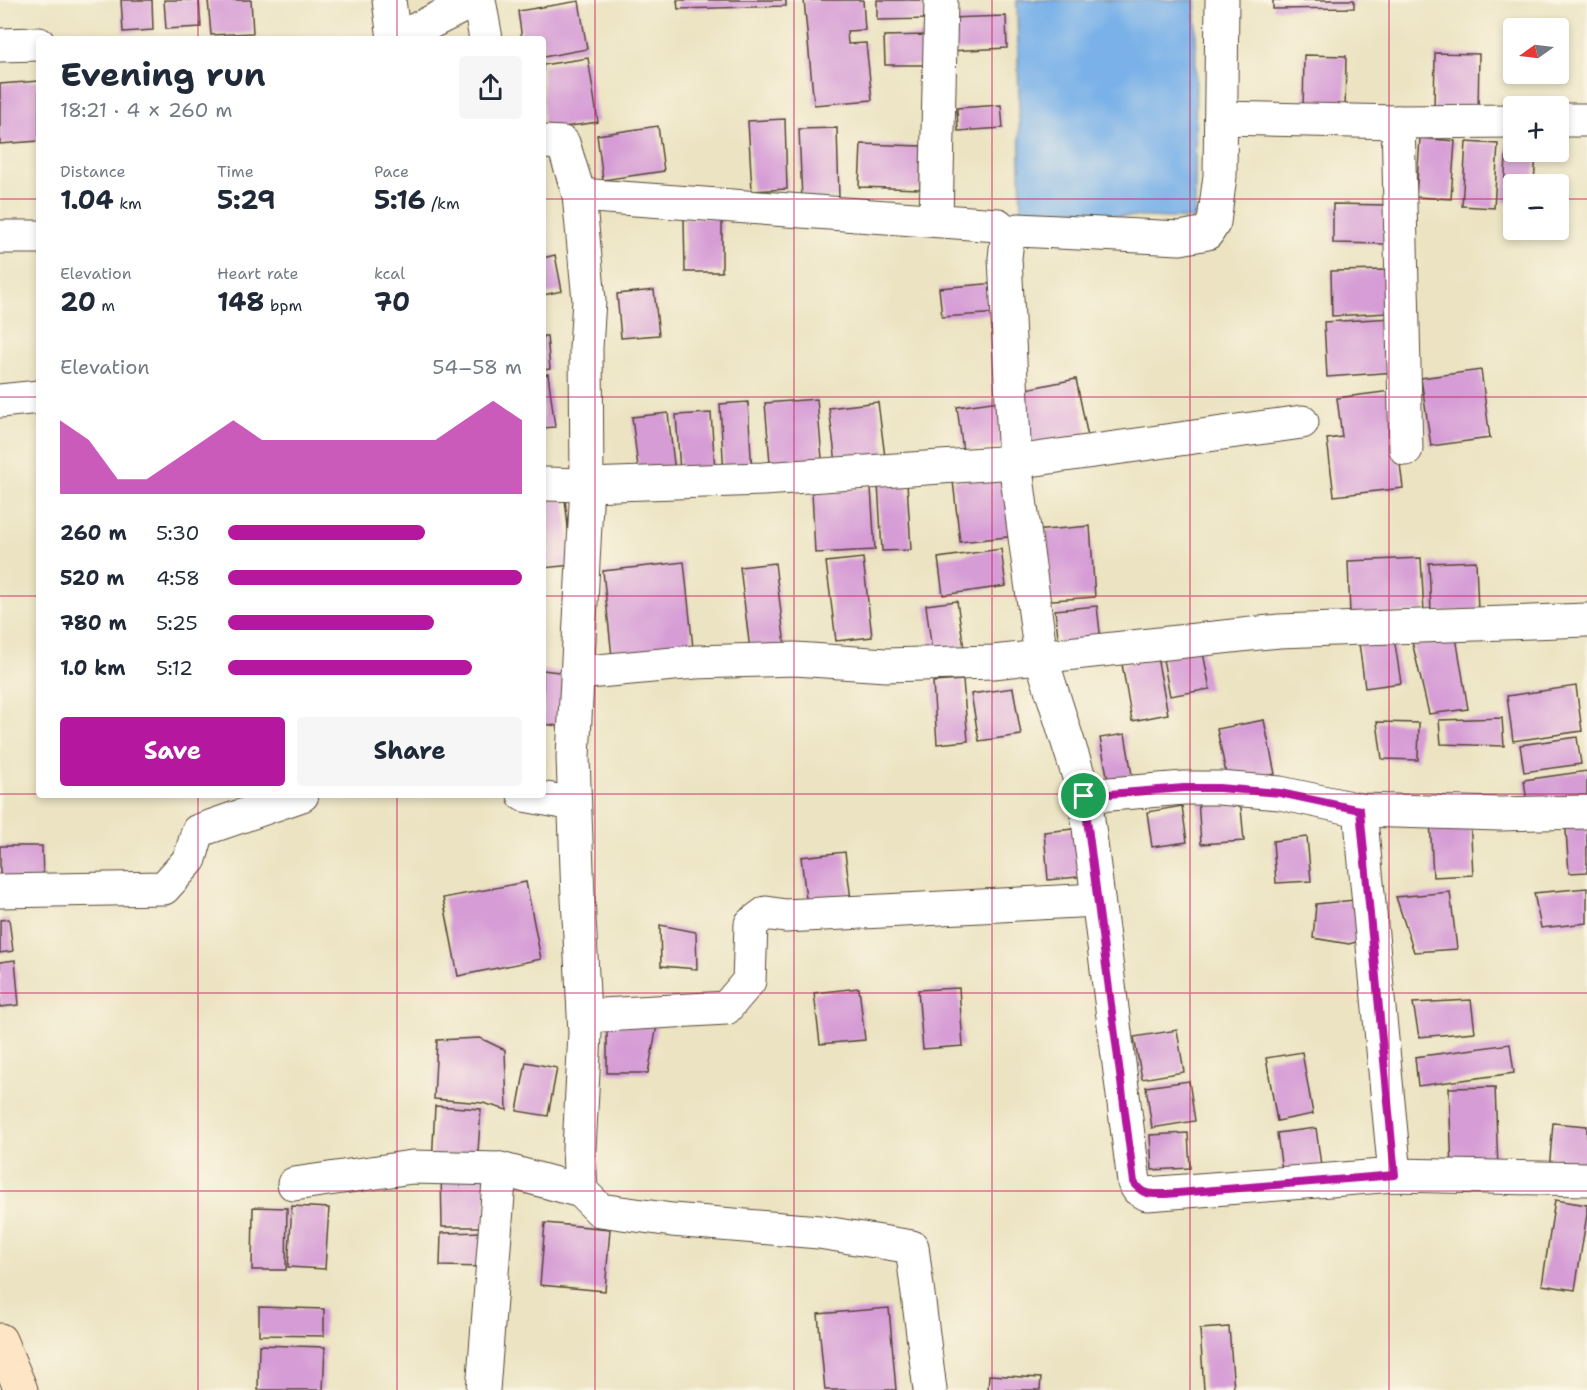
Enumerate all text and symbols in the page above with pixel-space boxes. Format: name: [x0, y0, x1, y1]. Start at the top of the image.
north arrow: [1503, 18, 1569, 84]
map controls: [1503, 18, 1569, 240]
text: Evening run: [60, 52, 266, 97]
button: share: [459, 56, 522, 119]
button: +: [1503, 96, 1569, 162]
text: 18:21 · 4 × 260 m: [60, 97, 233, 123]
text: Distance: [60, 161, 126, 182]
text: Time: [217, 161, 254, 182]
text: Pace: [374, 161, 409, 182]
button: −: [1503, 174, 1569, 240]
text: 1.04: [60, 182, 114, 217]
text: 5:29: [217, 182, 276, 217]
text: 5:16: [374, 182, 426, 217]
text: km: [114, 193, 142, 214]
text: /km: [426, 193, 460, 214]
text: Elevation: [60, 263, 132, 284]
text: Heart rate: [217, 263, 299, 284]
text: kcal: [374, 263, 405, 284]
text: 20: [60, 284, 96, 319]
text: 148: [217, 284, 265, 319]
text: 70: [374, 284, 410, 319]
text: m: [96, 295, 115, 316]
text: bpm: [265, 295, 302, 316]
text: Elevation: [60, 354, 150, 380]
text: 54–58 m: [432, 354, 522, 380]
text: 260 m: [60, 520, 127, 546]
text: 5:30: [156, 520, 200, 546]
text: 520 m: [60, 565, 125, 591]
text: 4:58: [156, 565, 200, 591]
text: 780 m: [60, 610, 127, 636]
text: 5:25: [156, 610, 198, 636]
text: 1.0 km: [60, 655, 125, 681]
text: 5:12: [156, 655, 193, 681]
button: Save: [60, 717, 285, 786]
button: Share: [297, 717, 522, 786]
pin: [1058, 770, 1109, 821]
icon: arrive: [1067, 779, 1100, 812]

